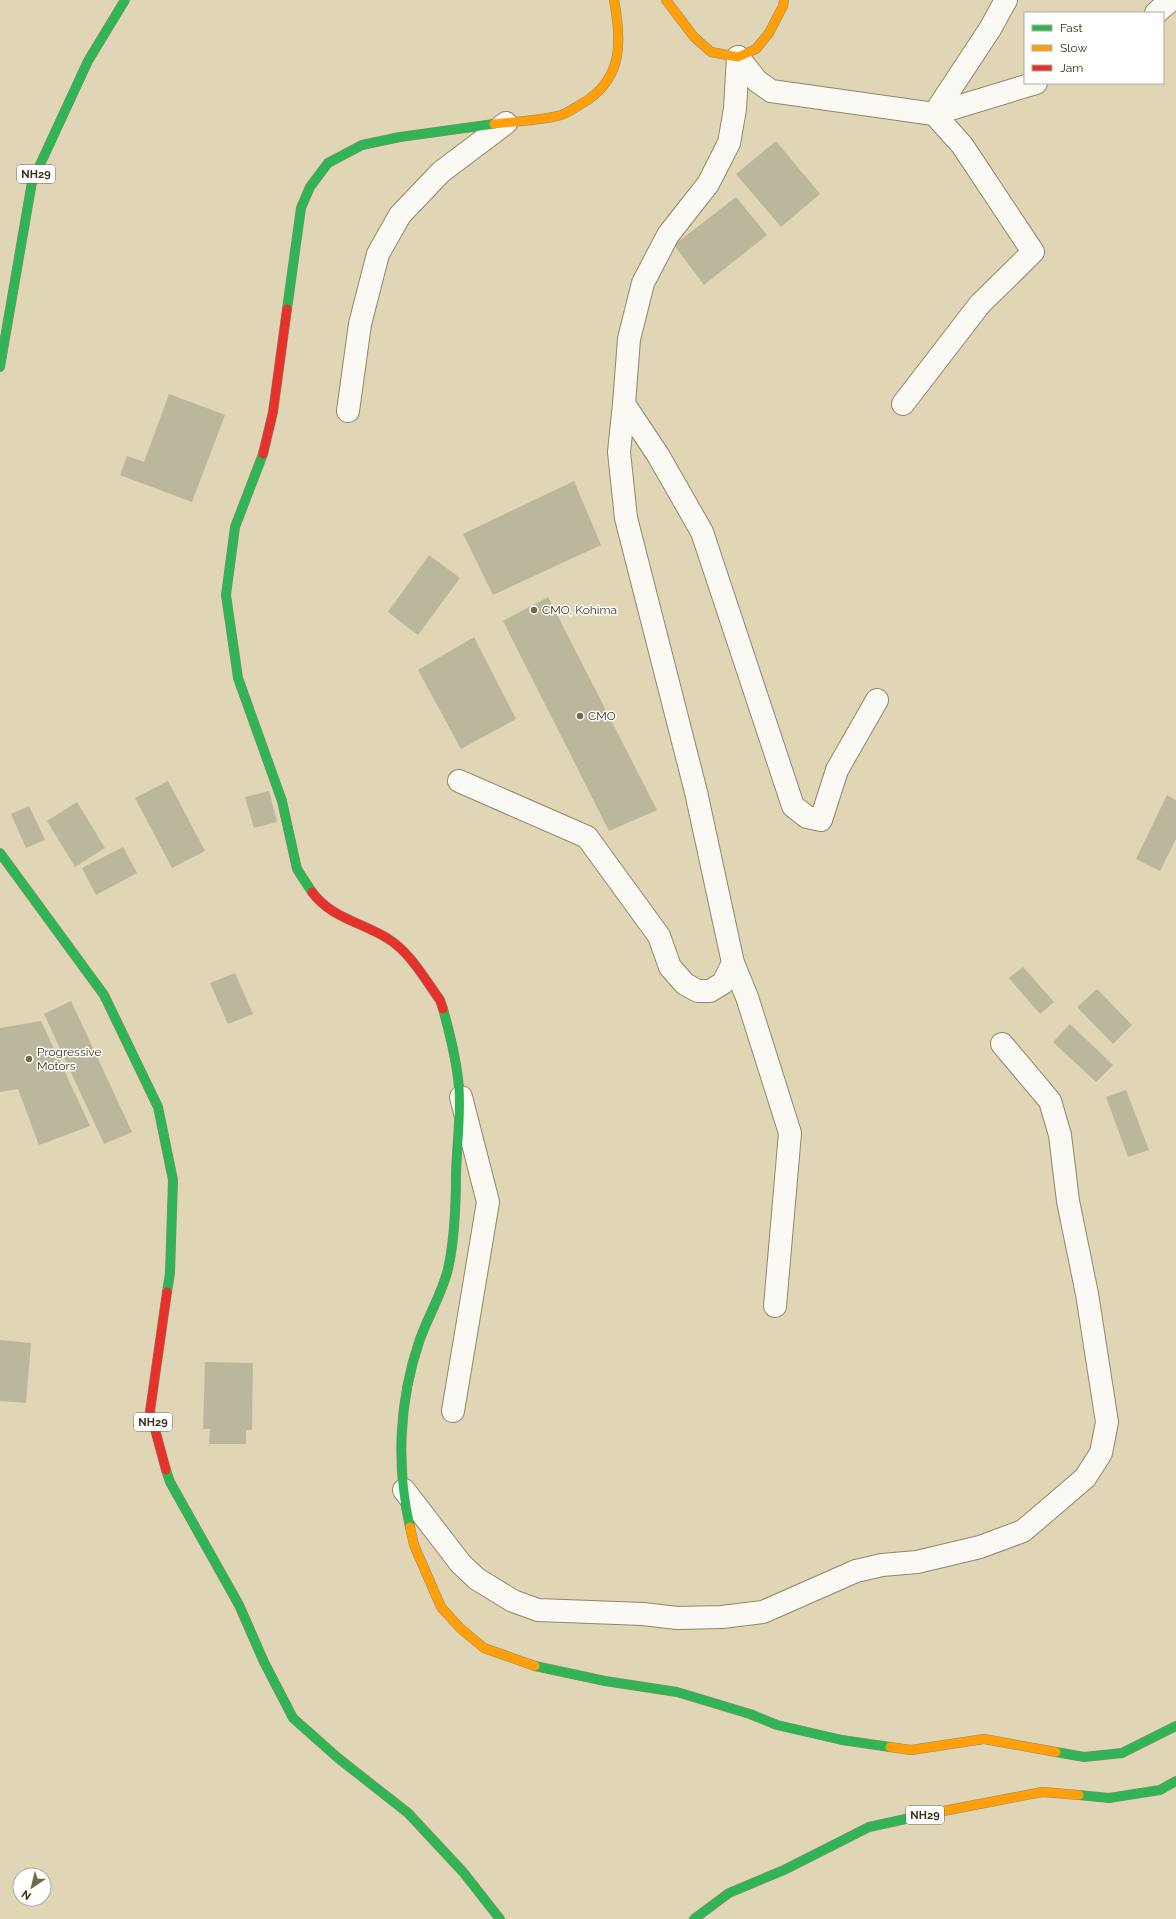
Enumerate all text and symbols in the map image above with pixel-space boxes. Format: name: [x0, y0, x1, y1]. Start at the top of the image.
legend: [1024, 12, 1164, 84]
text: Fast: [1060, 21, 1083, 35]
text: Slow: [1060, 41, 1087, 55]
text: Jam: [1060, 61, 1083, 75]
road number: NH29: [17, 165, 55, 183]
place label: CMO, Kohima: [542, 603, 617, 617]
marker: CMO, Kohima: [529, 605, 539, 615]
place label: CMO: [588, 709, 616, 723]
marker: CMO: [575, 711, 585, 721]
place label: Progressive Motors: [37, 1045, 102, 1073]
marker: Progressive Motors: [24, 1054, 34, 1064]
road number: NH29: [134, 1413, 172, 1431]
road number: NH29: [906, 1806, 944, 1824]
north arrow: [12, 1867, 52, 1907]
text: N: [19, 1887, 34, 1903]

